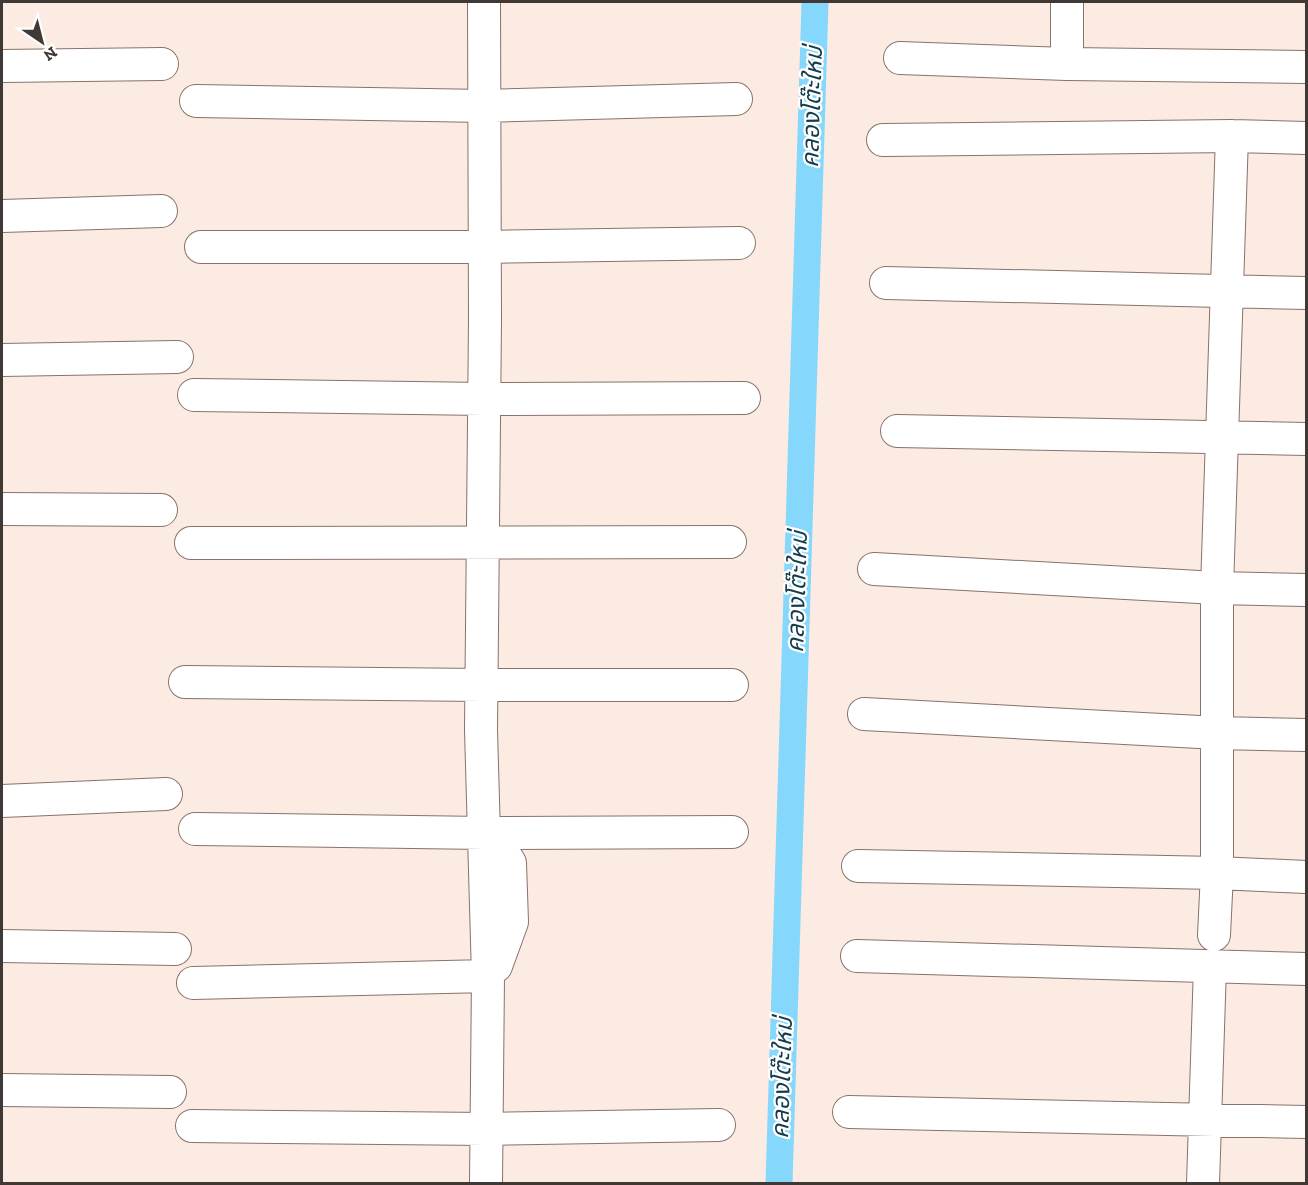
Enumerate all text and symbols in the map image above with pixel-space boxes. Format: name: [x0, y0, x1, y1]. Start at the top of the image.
north arrow: [12, 12, 72, 72]
text: N: [40, 43, 61, 65]
water label: คลองโต๊ะใหม่: [795, 43, 828, 168]
water label: คลองโต๊ะใหม่: [780, 528, 813, 653]
water label: คลองโต๊ะใหม่: [765, 1014, 798, 1139]

